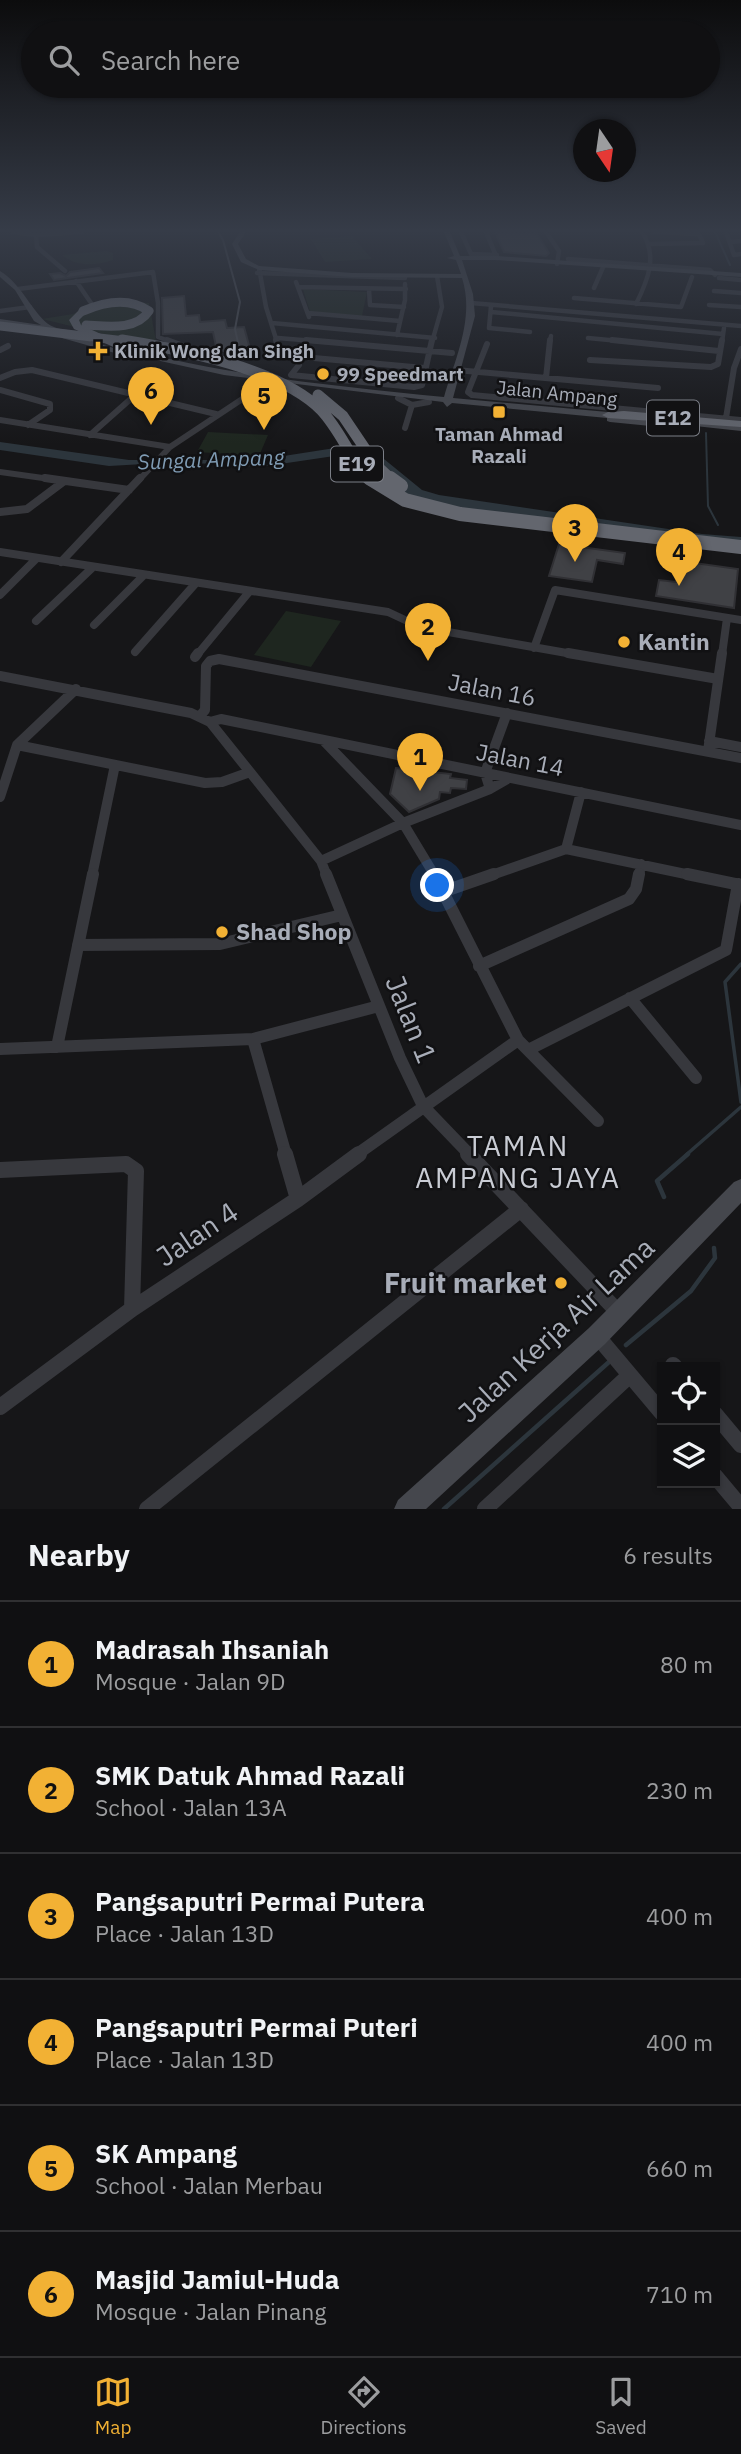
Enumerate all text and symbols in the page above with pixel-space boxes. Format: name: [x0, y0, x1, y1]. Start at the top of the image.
search box: [21, 21, 720, 98]
icon: search: [45, 41, 83, 79]
text: Search here: [101, 43, 240, 77]
north arrow: [573, 119, 636, 182]
place label: Klinik Wong dan Singh: [114, 339, 314, 363]
marker: Klinik Wong dan Singh: [88, 341, 108, 361]
place label: 99 Speedmart: [337, 362, 463, 386]
marker: 99 Speedmart: [315, 366, 331, 382]
pin: 6: [128, 367, 174, 425]
pin: 5: [241, 372, 287, 430]
street label: Jalan Ampang: [495, 375, 619, 411]
road number: E12: [647, 400, 699, 436]
marker: Taman Ahmad Razali: [491, 404, 507, 420]
place label: Taman Ahmad Razali: [435, 422, 563, 468]
water label: Sungai Ampang: [137, 442, 286, 476]
road number: E19: [331, 447, 383, 482]
pin: 3: [552, 504, 598, 562]
pin: 4: [656, 528, 702, 586]
pin: 2: [405, 603, 451, 661]
place label: Kantin: [638, 626, 710, 656]
marker: Kantin: [616, 634, 632, 650]
street label: Jalan 16: [446, 666, 539, 712]
pin: 1: [397, 733, 443, 791]
street label: Jalan 14: [474, 736, 567, 782]
your location: [420, 868, 454, 902]
place label: Shad Shop: [236, 916, 352, 946]
marker: Shad Shop: [214, 924, 230, 940]
street label: Jalan 1: [377, 970, 446, 1068]
district label: TAMAN AMPANG JAYA: [415, 1127, 621, 1196]
street label: Jalan 4: [149, 1193, 245, 1274]
street label: Jalan Kerja Air Lama: [450, 1229, 662, 1430]
place label: Fruit market: [384, 1264, 547, 1301]
marker: Fruit market: [553, 1275, 569, 1291]
map controls: [657, 1362, 720, 1488]
button: locate: [657, 1362, 720, 1425]
button: layers: [657, 1425, 720, 1488]
text: Nearby: [28, 1535, 130, 1574]
text: 6 results: [623, 1540, 713, 1570]
text: Madrasah Ihsaniah: [95, 1632, 329, 1666]
text: 1: [44, 1649, 58, 1679]
text: 80 m: [660, 1649, 713, 1679]
text: Mosque · Jalan 9D: [95, 1666, 285, 1696]
text: SMK Datuk Ahmad Razali: [95, 1758, 405, 1792]
text: 2: [44, 1775, 58, 1805]
text: 230 m: [646, 1775, 713, 1805]
text: School · Jalan 13A: [95, 1792, 287, 1822]
text: Pangsaputri Permai Putera: [95, 1884, 425, 1918]
text: 3: [44, 1901, 58, 1931]
text: 400 m: [646, 1901, 713, 1931]
text: Place · Jalan 13D: [95, 1918, 274, 1948]
text: Pangsaputri Permai Puteri: [95, 2010, 418, 2044]
text: 4: [44, 2027, 58, 2057]
text: 400 m: [646, 2027, 713, 2057]
text: Place · Jalan 13D: [95, 2044, 274, 2074]
text: SK Ampang: [95, 2136, 237, 2170]
text: 5: [44, 2153, 58, 2183]
text: 660 m: [646, 2153, 713, 2183]
text: School · Jalan Merbau: [95, 2170, 323, 2200]
text: Masjid Jamiul-Huda: [95, 2262, 340, 2296]
text: 6: [44, 2279, 58, 2309]
text: 710 m: [646, 2279, 713, 2309]
text: Mosque · Jalan Pinang: [95, 2296, 326, 2326]
tab: Map: [94, 2373, 132, 2439]
tab: Directions: [320, 2373, 407, 2439]
tab: Saved: [595, 2373, 647, 2439]

